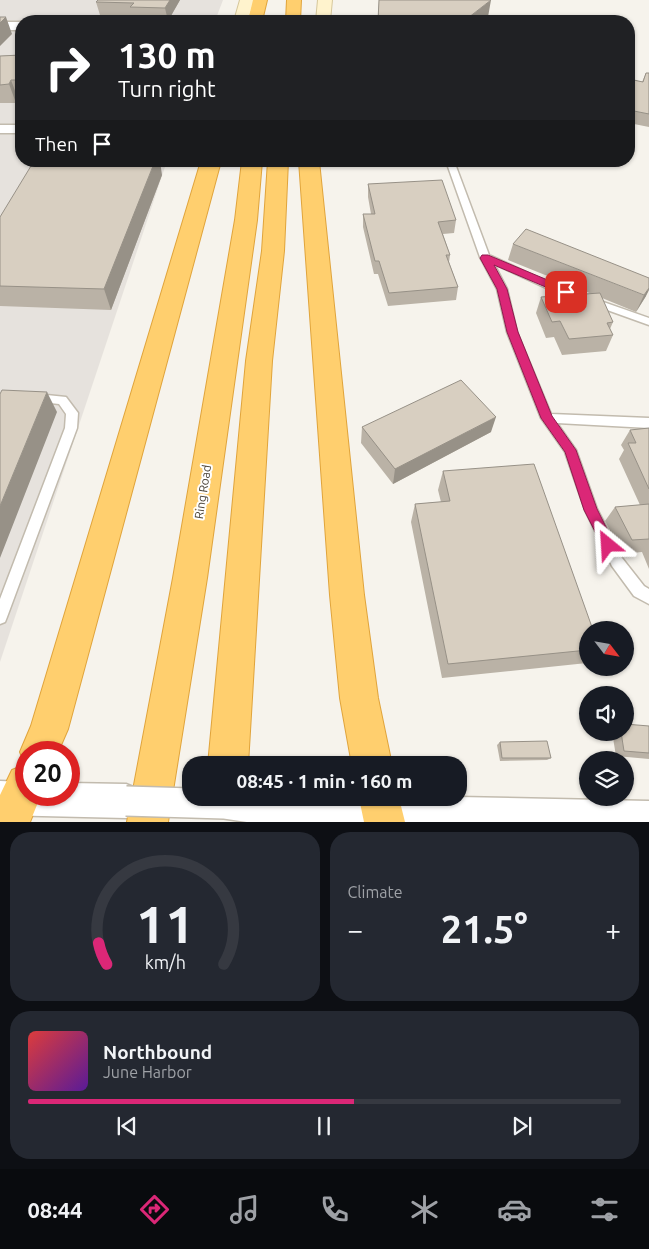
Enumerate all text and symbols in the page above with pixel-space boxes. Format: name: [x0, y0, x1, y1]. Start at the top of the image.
icon: right: [35, 35, 100, 100]
text: 130 m: [118, 35, 216, 75]
text: Turn right: [118, 76, 216, 101]
icon: arrive: [88, 130, 116, 158]
text: Then: [35, 133, 78, 155]
pin: [545, 271, 587, 313]
icon: arrive: [552, 278, 580, 306]
street label: Ring Road: [192, 464, 213, 520]
position arrow: [581, 518, 633, 570]
north arrow: [579, 621, 634, 676]
map controls: [579, 621, 634, 806]
button: sound: [579, 686, 634, 741]
speed limit sign: 20: [15, 741, 80, 806]
button: layers: [579, 751, 634, 806]
text: 08:45 · 1 min · 160 m: [237, 770, 412, 792]
text: Climate: [348, 883, 403, 901]
text: 11: [135, 895, 194, 953]
text: 21.5°: [441, 908, 528, 950]
text: −: [348, 914, 363, 945]
text: +: [605, 914, 621, 945]
text: km/h: [144, 952, 185, 972]
text: Northbound: [103, 1041, 212, 1063]
text: June Harbor: [103, 1063, 192, 1081]
icon: previous: [113, 1112, 141, 1140]
icon: pause: [310, 1112, 338, 1140]
icon: next: [508, 1112, 536, 1140]
icon: directions: [137, 1192, 172, 1227]
icon: music: [227, 1192, 262, 1227]
icon: phone: [317, 1192, 352, 1227]
icon: climate: [407, 1192, 442, 1227]
icon: car: [497, 1192, 532, 1227]
icon: filters: [587, 1192, 622, 1227]
text: 08:44: [27, 1197, 82, 1222]

